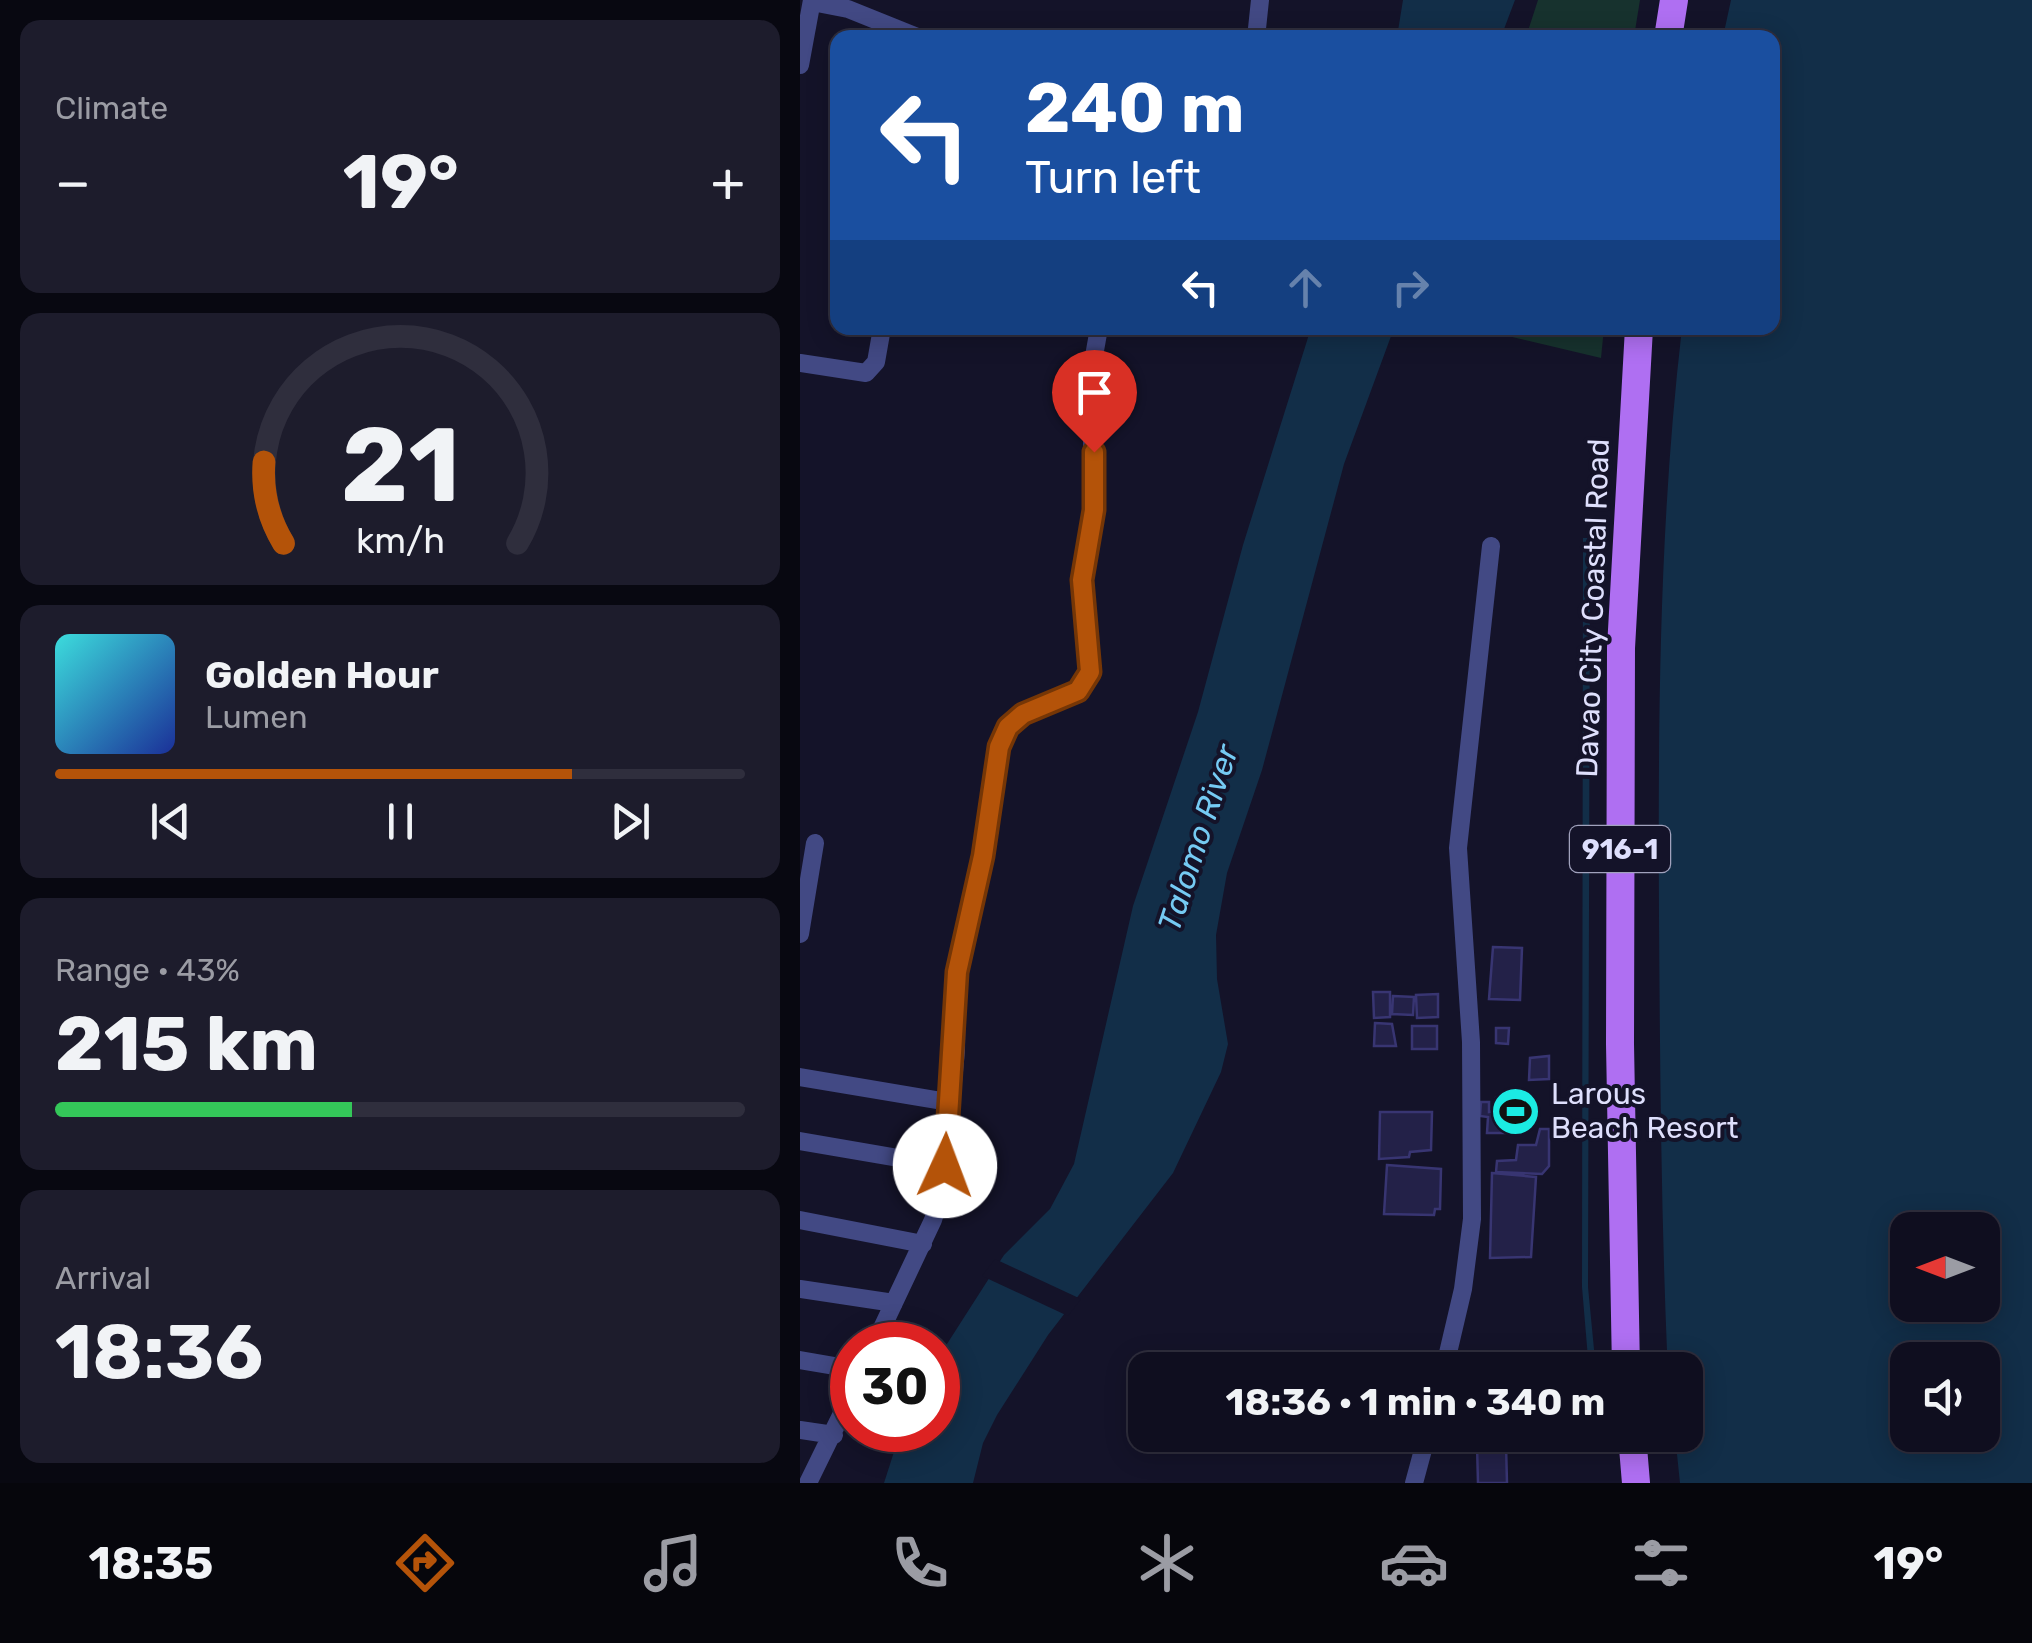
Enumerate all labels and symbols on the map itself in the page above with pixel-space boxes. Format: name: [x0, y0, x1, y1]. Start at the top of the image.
pin: [1052, 350, 1137, 453]
street label: Davao City Coastal Road: [1569, 438, 1617, 778]
water label: Talomo River: [1150, 738, 1247, 936]
road number: 916-1: [1570, 826, 1670, 872]
place label: Larous Beach Resort: [1551, 1076, 1739, 1146]
sports icon: Larous Beach Resort: [1490, 1085, 1542, 1137]
position arrow: [893, 1114, 997, 1218]
north arrow: [1890, 1212, 2000, 1322]
speed limit sign: 30: [830, 1322, 960, 1452]

